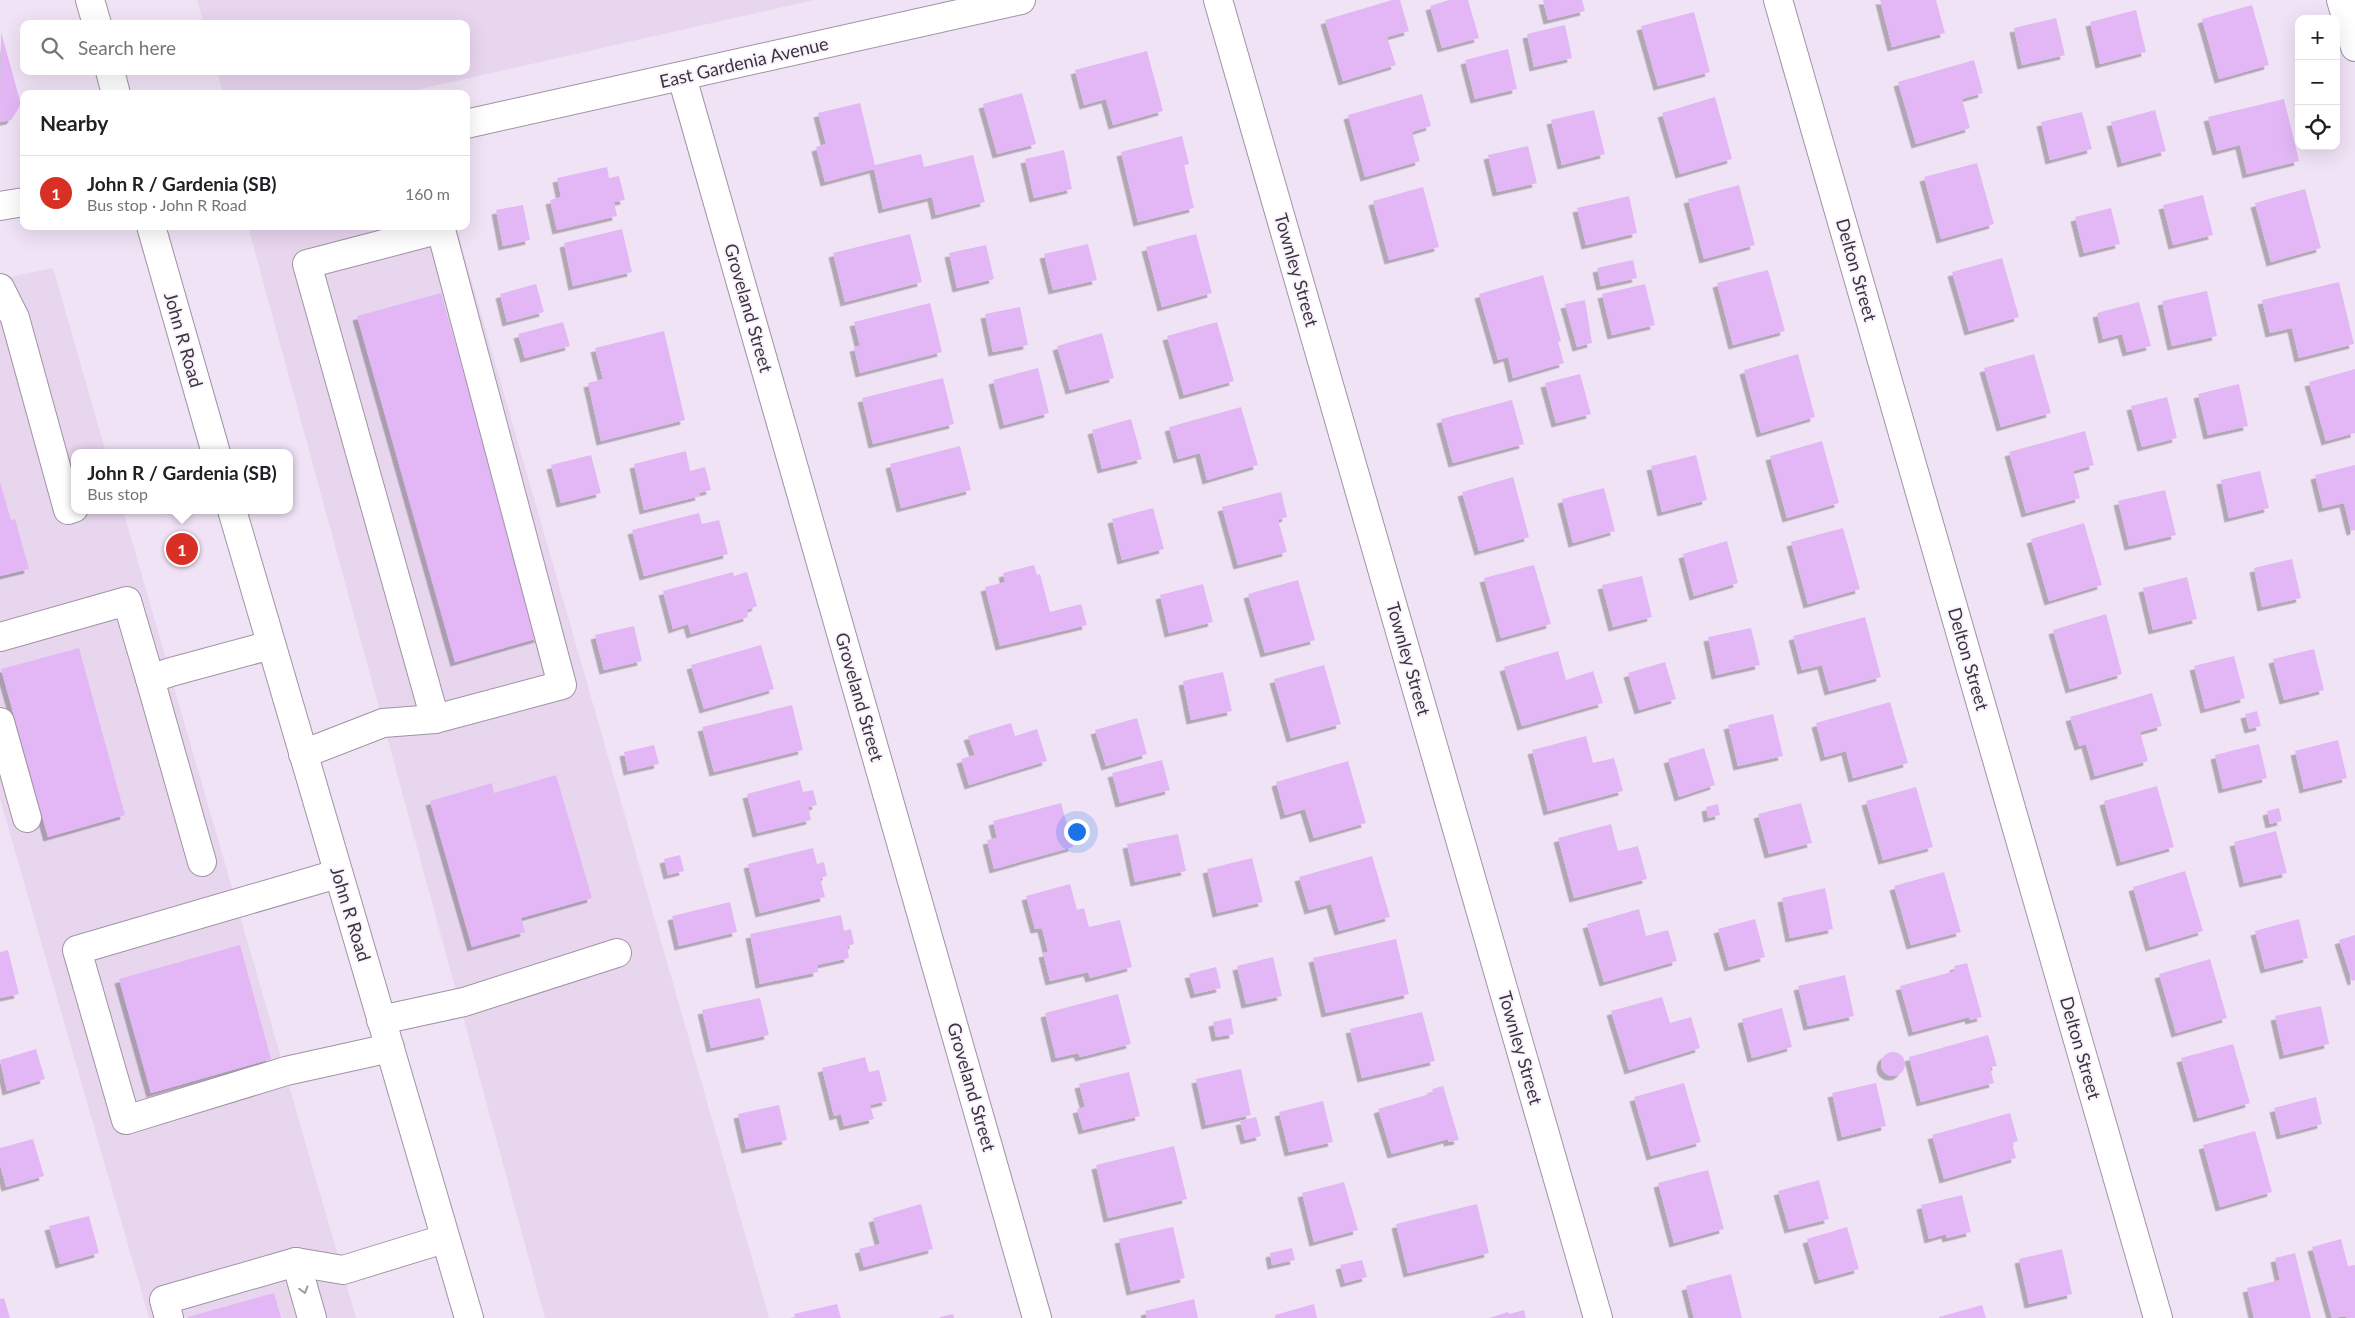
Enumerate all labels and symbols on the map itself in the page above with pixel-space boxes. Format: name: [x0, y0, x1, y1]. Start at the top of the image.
street label: East Gardenia Avenue: [657, 32, 830, 92]
street label: Townley Street: [1270, 210, 1324, 330]
street label: Delton Street: [1832, 216, 1882, 324]
street label: Groveland Street: [720, 241, 778, 375]
street label: John R Road: [160, 290, 208, 390]
pin: 1: [166, 530, 198, 568]
street label: Townley Street: [1382, 599, 1436, 719]
street label: Delton Street: [1944, 605, 1994, 713]
street label: Groveland Street: [831, 630, 889, 764]
your location: [1064, 819, 1090, 845]
street label: John R Road: [326, 864, 376, 964]
street label: Townley Street: [1494, 988, 1548, 1108]
street label: Delton Street: [2056, 994, 2106, 1102]
street label: Groveland Street: [943, 1020, 1001, 1154]
one-way arrow: [298, 1286, 309, 1295]

